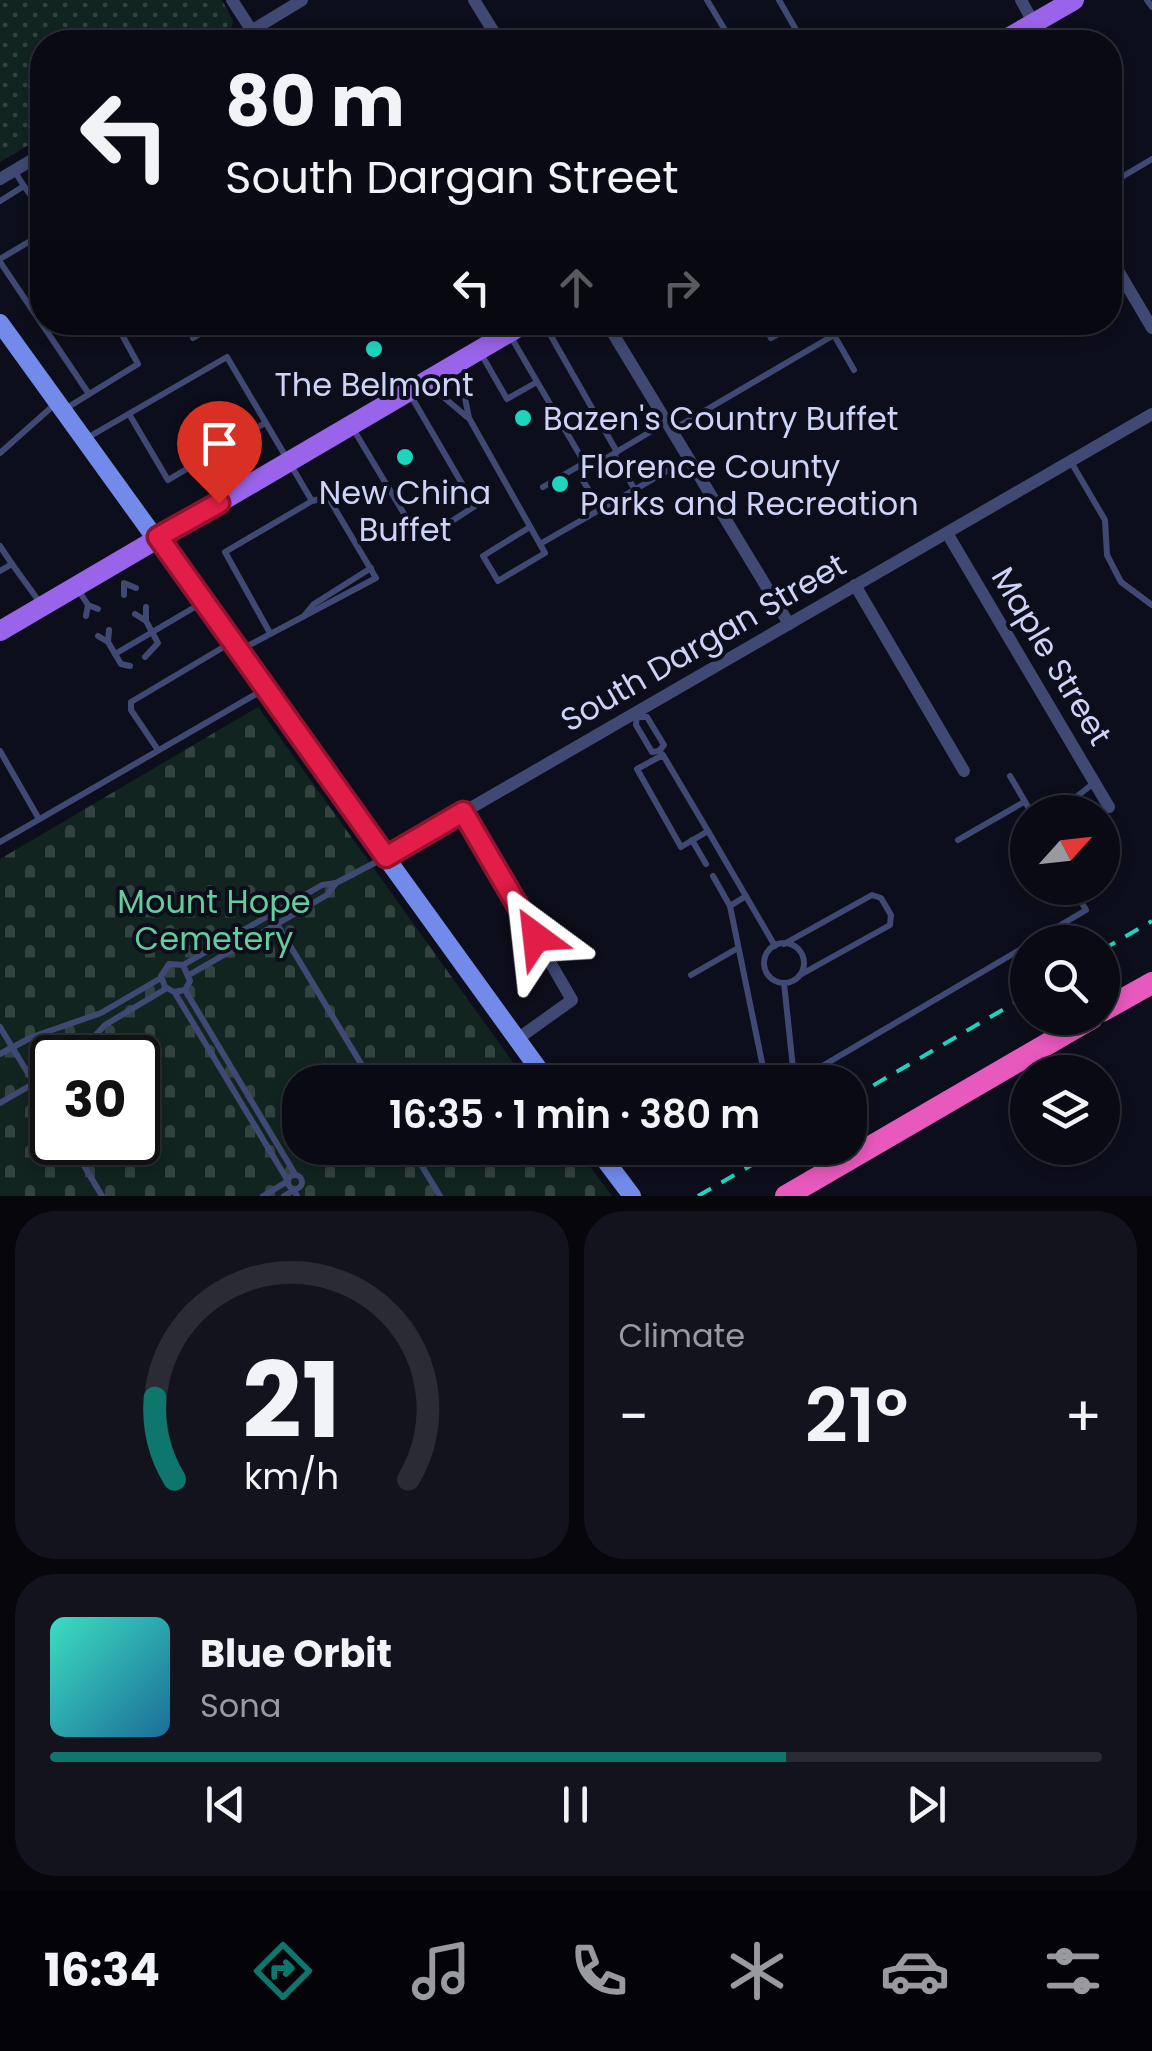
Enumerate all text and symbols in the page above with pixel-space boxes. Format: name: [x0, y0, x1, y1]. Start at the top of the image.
text: 80 m: [225, 52, 405, 151]
icon: left: [60, 70, 190, 200]
text: South Dargan Street: [225, 146, 679, 209]
icon: left: [444, 260, 499, 315]
icon: ahead: [549, 260, 604, 315]
icon: right: [654, 260, 709, 315]
marker: The Belmont: [363, 338, 385, 360]
place label: The Belmont: [274, 362, 474, 407]
place label: Bazen's Country Buffet: [543, 396, 898, 441]
pin: [177, 401, 262, 504]
marker: Bazen's Country Buffet: [512, 407, 534, 429]
icon: arrive: [192, 416, 247, 471]
place label: Florence County Parks and Recreation: [580, 444, 919, 526]
marker: New China Buffet: [394, 446, 416, 468]
place label: New China Buffet: [319, 470, 491, 552]
marker: Florence County Parks and Recreation: [549, 473, 571, 495]
street label: South Dargan Street: [552, 542, 854, 742]
street label: Maple Street: [981, 558, 1123, 754]
north arrow: [1010, 795, 1120, 905]
map controls: [1010, 795, 1120, 1165]
park label: Mount Hope Cemetery: [117, 879, 311, 961]
position arrow: [484, 885, 588, 989]
button: search: [1010, 925, 1120, 1035]
speed limit sign: 30: [30, 1035, 160, 1165]
button: layers: [1010, 1055, 1120, 1165]
text: 16:35 · 1 min · 380 m: [389, 1088, 760, 1141]
text: Climate: [619, 1313, 745, 1358]
text: 21: [242, 1328, 341, 1473]
text: 21°: [805, 1363, 908, 1468]
text: −: [619, 1378, 649, 1455]
text: +: [1064, 1378, 1102, 1455]
text: km/h: [244, 1451, 339, 1502]
text: Blue Orbit: [200, 1627, 392, 1680]
text: Sona: [200, 1683, 281, 1728]
icon: previous: [198, 1777, 253, 1832]
icon: pause: [548, 1777, 603, 1832]
icon: next: [899, 1777, 954, 1832]
icon: directions: [248, 1936, 318, 2006]
icon: music: [406, 1936, 476, 2006]
icon: phone: [564, 1936, 634, 2006]
icon: climate: [722, 1936, 792, 2006]
icon: car: [880, 1936, 950, 2006]
icon: filters: [1038, 1936, 1108, 2006]
text: 16:34: [44, 1939, 160, 2002]

